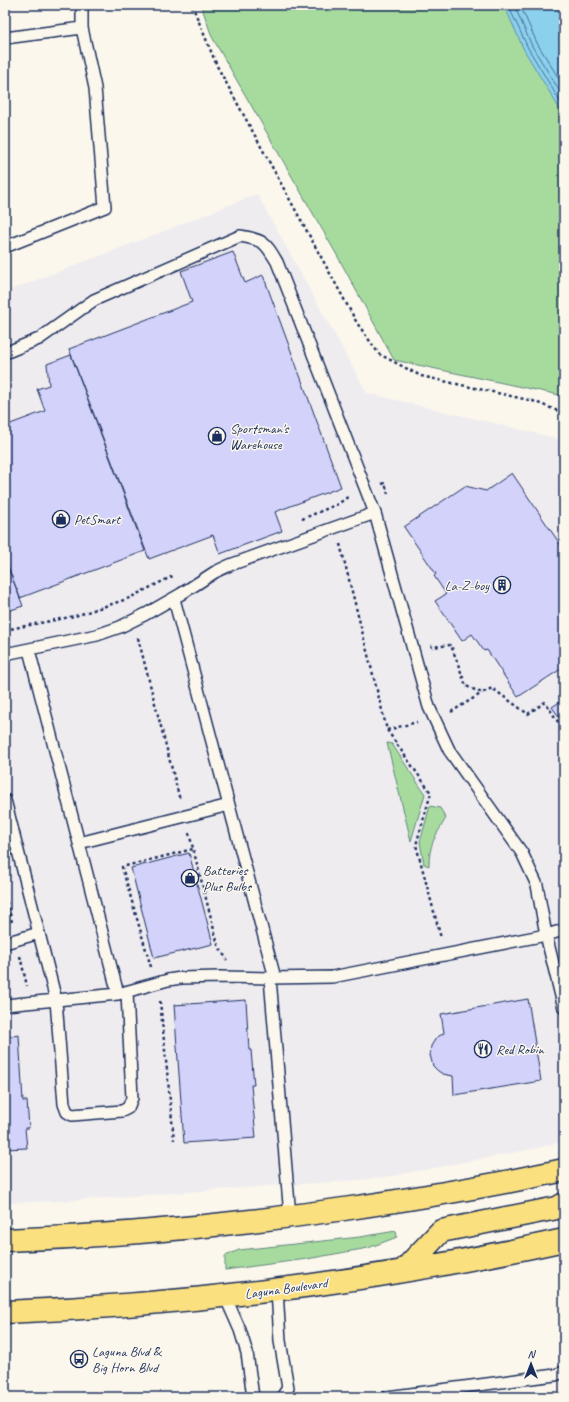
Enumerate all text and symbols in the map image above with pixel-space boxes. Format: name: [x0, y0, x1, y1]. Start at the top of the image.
place label: Sportsman's Warehouse: [230, 420, 290, 453]
shop icon: Sportsman's Warehouse: [207, 426, 227, 446]
shop icon: PetSmart: [51, 509, 71, 529]
place label: PetSmart: [74, 511, 121, 528]
building icon: La-Z-boy: [492, 575, 512, 595]
place label: La-Z-boy: [445, 577, 490, 594]
place label: Batteries Plus Bulbs: [203, 862, 252, 895]
shop icon: Batteries Plus Bulbs: [180, 868, 200, 888]
restaurant icon: Red Robin: [473, 1039, 493, 1059]
place label: Red Robin: [496, 1041, 544, 1058]
street label: Laguna Boulevard: [244, 1274, 331, 1303]
place label: Laguna Blvd & Big Horn Blvd: [92, 1343, 163, 1376]
north arrow: [511, 1344, 551, 1384]
text: N: [528, 1347, 537, 1361]
bus stop icon: Laguna Blvd & Big Horn Blvd: [69, 1349, 89, 1369]

